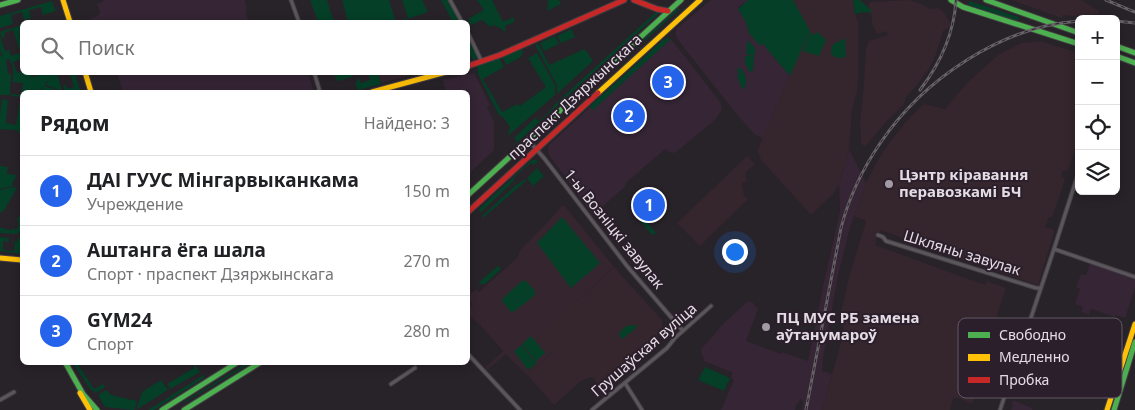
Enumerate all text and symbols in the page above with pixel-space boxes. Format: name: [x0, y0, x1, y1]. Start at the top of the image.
map controls: [1075, 15, 1120, 195]
button: +: [1075, 15, 1120, 60]
search box: [20, 20, 470, 75]
street label: праспект Дзяржынскага: [503, 29, 646, 164]
icon: search: [38, 34, 66, 62]
text: Поиск: [78, 35, 134, 61]
button: −: [1075, 60, 1120, 105]
pin: 3: [652, 63, 684, 101]
pin: 2: [613, 97, 645, 135]
button: locate: [1075, 105, 1120, 150]
text: Рядом: [40, 109, 110, 137]
text: Найдено: 3: [364, 112, 450, 134]
button: layers: [1075, 150, 1120, 195]
place label: Цэнтр кіравання перавозкамі БЧ: [899, 164, 1028, 201]
street label: 1-ы Возніцкі завулак: [560, 166, 668, 292]
text: ДАІ ГУУС Мінгарвыканкама: [87, 167, 359, 193]
marker: Цэнтр кіравання перавозкамі БЧ: [883, 178, 895, 190]
text: 1: [51, 180, 61, 202]
text: 150 m: [403, 180, 450, 202]
pin: 1: [633, 186, 665, 224]
text: Учреждение: [87, 193, 183, 215]
street label: Шкляны завулак: [901, 225, 1023, 279]
text: Аштанга ёга шала: [87, 237, 266, 263]
your location: [722, 239, 748, 265]
text: 2: [51, 250, 61, 272]
text: 270 m: [403, 250, 450, 272]
text: Спорт · праспект Дзяржынскага: [87, 263, 334, 285]
street label: Грушаўская вуліца: [586, 298, 700, 401]
text: GYM24: [87, 307, 152, 333]
place label: ПЦ МУС РБ замена аўтанумароў: [776, 307, 920, 344]
legend: [958, 318, 1122, 398]
text: 3: [51, 320, 61, 342]
text: 280 m: [403, 320, 450, 342]
marker: ПЦ МУС РБ замена аўтанумароў: [760, 321, 772, 333]
text: Свободно: [999, 325, 1066, 344]
text: Спорт: [87, 333, 133, 355]
text: Медленно: [999, 347, 1070, 366]
text: Пробка: [999, 370, 1049, 389]

